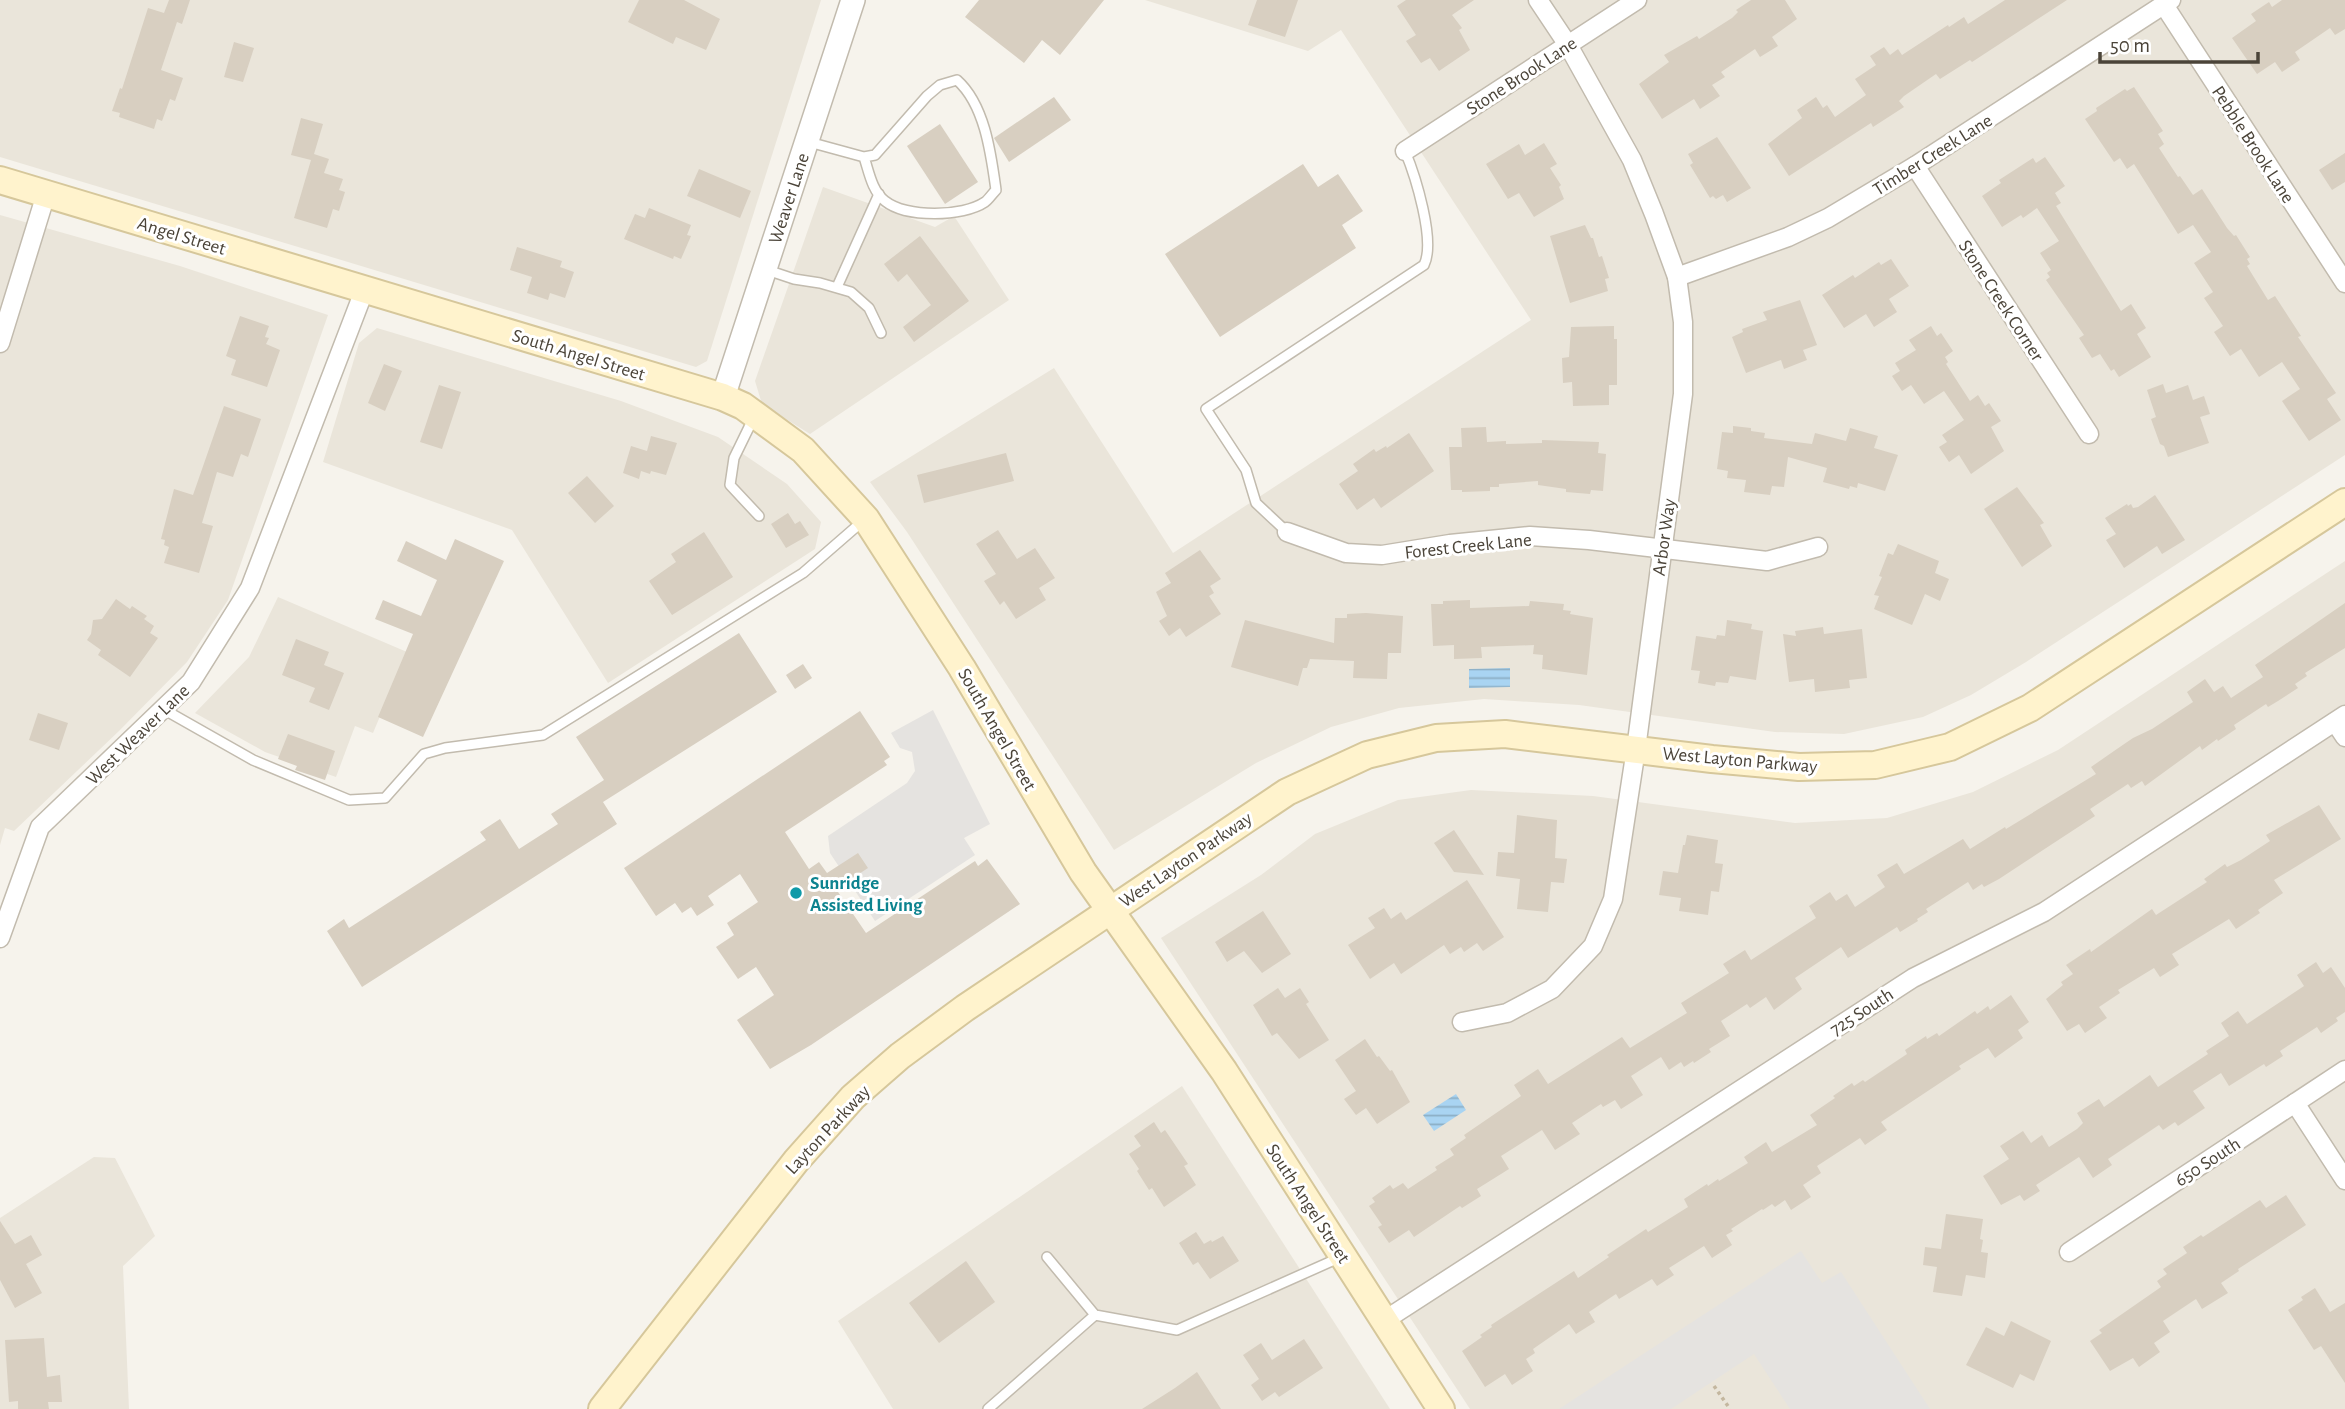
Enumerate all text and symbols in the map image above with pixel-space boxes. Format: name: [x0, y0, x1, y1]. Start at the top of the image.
scale bar: [2100, 21, 2258, 65]
street label: Stone Brook Lane: [1463, 34, 1580, 119]
text: 50 m: [2110, 35, 2150, 56]
street label: Pebble Brook Lane: [2208, 83, 2298, 207]
street label: Timber Creek Lane: [1870, 111, 1996, 200]
street label: Weaver Lane: [766, 151, 813, 246]
street label: Angel Street: [135, 214, 228, 259]
street label: Stone Creek Corner: [1955, 237, 2047, 365]
street label: South Angel Street: [510, 326, 647, 385]
street label: Arbor Way: [1650, 497, 1679, 577]
street label: Forest Creek Lane: [1404, 530, 1533, 563]
street label: South Angel Street: [954, 665, 1039, 794]
street label: West Weaver Lane: [83, 681, 193, 789]
street label: West Layton Parkway: [1662, 744, 1818, 777]
street label: West Layton Parkway: [1116, 809, 1256, 912]
place label: Sunridge Assisted Living: [810, 874, 923, 915]
marker: Sunridge Assisted Living: [788, 885, 804, 901]
street label: 725 South: [1827, 985, 1897, 1040]
street label: Layton Parkway: [782, 1082, 874, 1178]
street label: 650 South: [2172, 1134, 2244, 1190]
street label: South Angel Street: [1262, 1141, 1353, 1267]

